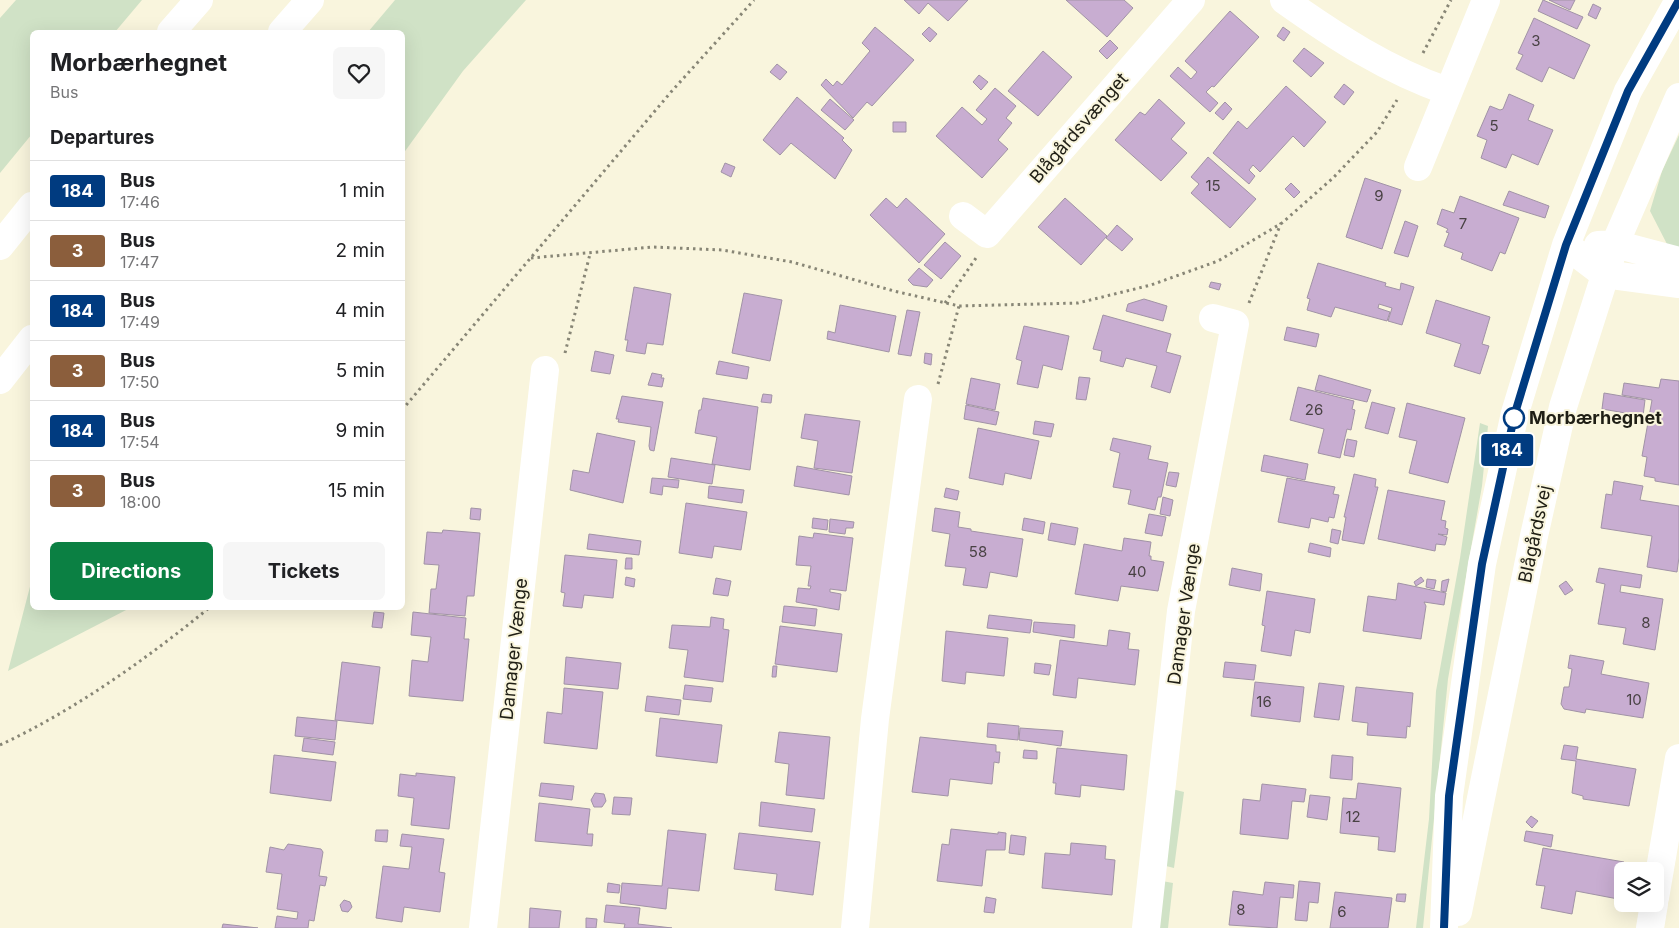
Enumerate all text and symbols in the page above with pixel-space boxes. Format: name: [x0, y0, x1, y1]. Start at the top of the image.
house number: 3: [1531, 31, 1541, 50]
button: heart: [333, 47, 385, 99]
text: Morbærhegnet: [50, 48, 227, 77]
street label: Blågårdsvænget: [1025, 68, 1132, 187]
text: Bus: [50, 82, 78, 102]
house number: 5: [1489, 116, 1499, 135]
text: Departures: [50, 126, 154, 149]
text: Bus: [120, 169, 155, 192]
house number: 15: [1205, 176, 1221, 195]
text: 1 min: [339, 179, 385, 202]
text: 184: [62, 180, 93, 201]
house number: 9: [1374, 186, 1384, 205]
text: 17:46: [120, 192, 160, 212]
house number: 7: [1459, 214, 1467, 233]
text: Bus: [120, 229, 155, 252]
text: 2 min: [336, 239, 385, 262]
text: 3: [72, 240, 83, 261]
text: 17:47: [120, 252, 159, 272]
text: Bus: [120, 289, 155, 312]
text: 4 min: [335, 299, 385, 322]
text: 184: [62, 300, 93, 321]
text: 17:49: [120, 312, 160, 332]
text: Bus: [120, 349, 155, 372]
text: 5 min: [336, 359, 385, 382]
text: 3: [72, 360, 83, 381]
text: 17:50: [120, 372, 159, 392]
house number: 26: [1305, 400, 1323, 419]
marker: Morbærhegnet: [1503, 407, 1525, 429]
place label: Morbærhegnet: [1529, 407, 1662, 428]
text: Bus: [120, 409, 155, 432]
text: 9 min: [335, 419, 385, 442]
text: 184: [62, 420, 93, 441]
text: 17:54: [120, 432, 160, 452]
line badge: 184: [1478, 434, 1536, 466]
text: 184: [1491, 439, 1523, 460]
text: Bus: [120, 469, 155, 492]
text: 15 min: [328, 479, 385, 502]
text: 3: [72, 480, 83, 501]
street label: Blågårdsvej: [1514, 483, 1555, 585]
text: 18:00: [120, 492, 161, 512]
button: Directions: [50, 542, 213, 600]
button: Tickets: [223, 542, 385, 600]
house number: 58: [969, 542, 987, 561]
street label: Damager Vænge: [1163, 542, 1204, 686]
house number: 40: [1127, 562, 1147, 581]
street label: Damager Vænge: [496, 577, 531, 721]
house number: 8: [1641, 613, 1651, 632]
house number: 10: [1626, 690, 1642, 709]
house number: 16: [1256, 692, 1272, 711]
house number: 12: [1345, 807, 1361, 826]
map controls: [1614, 862, 1664, 912]
button: layers: [1614, 862, 1664, 912]
house number: 8: [1236, 900, 1246, 919]
house number: 6: [1337, 902, 1347, 921]

